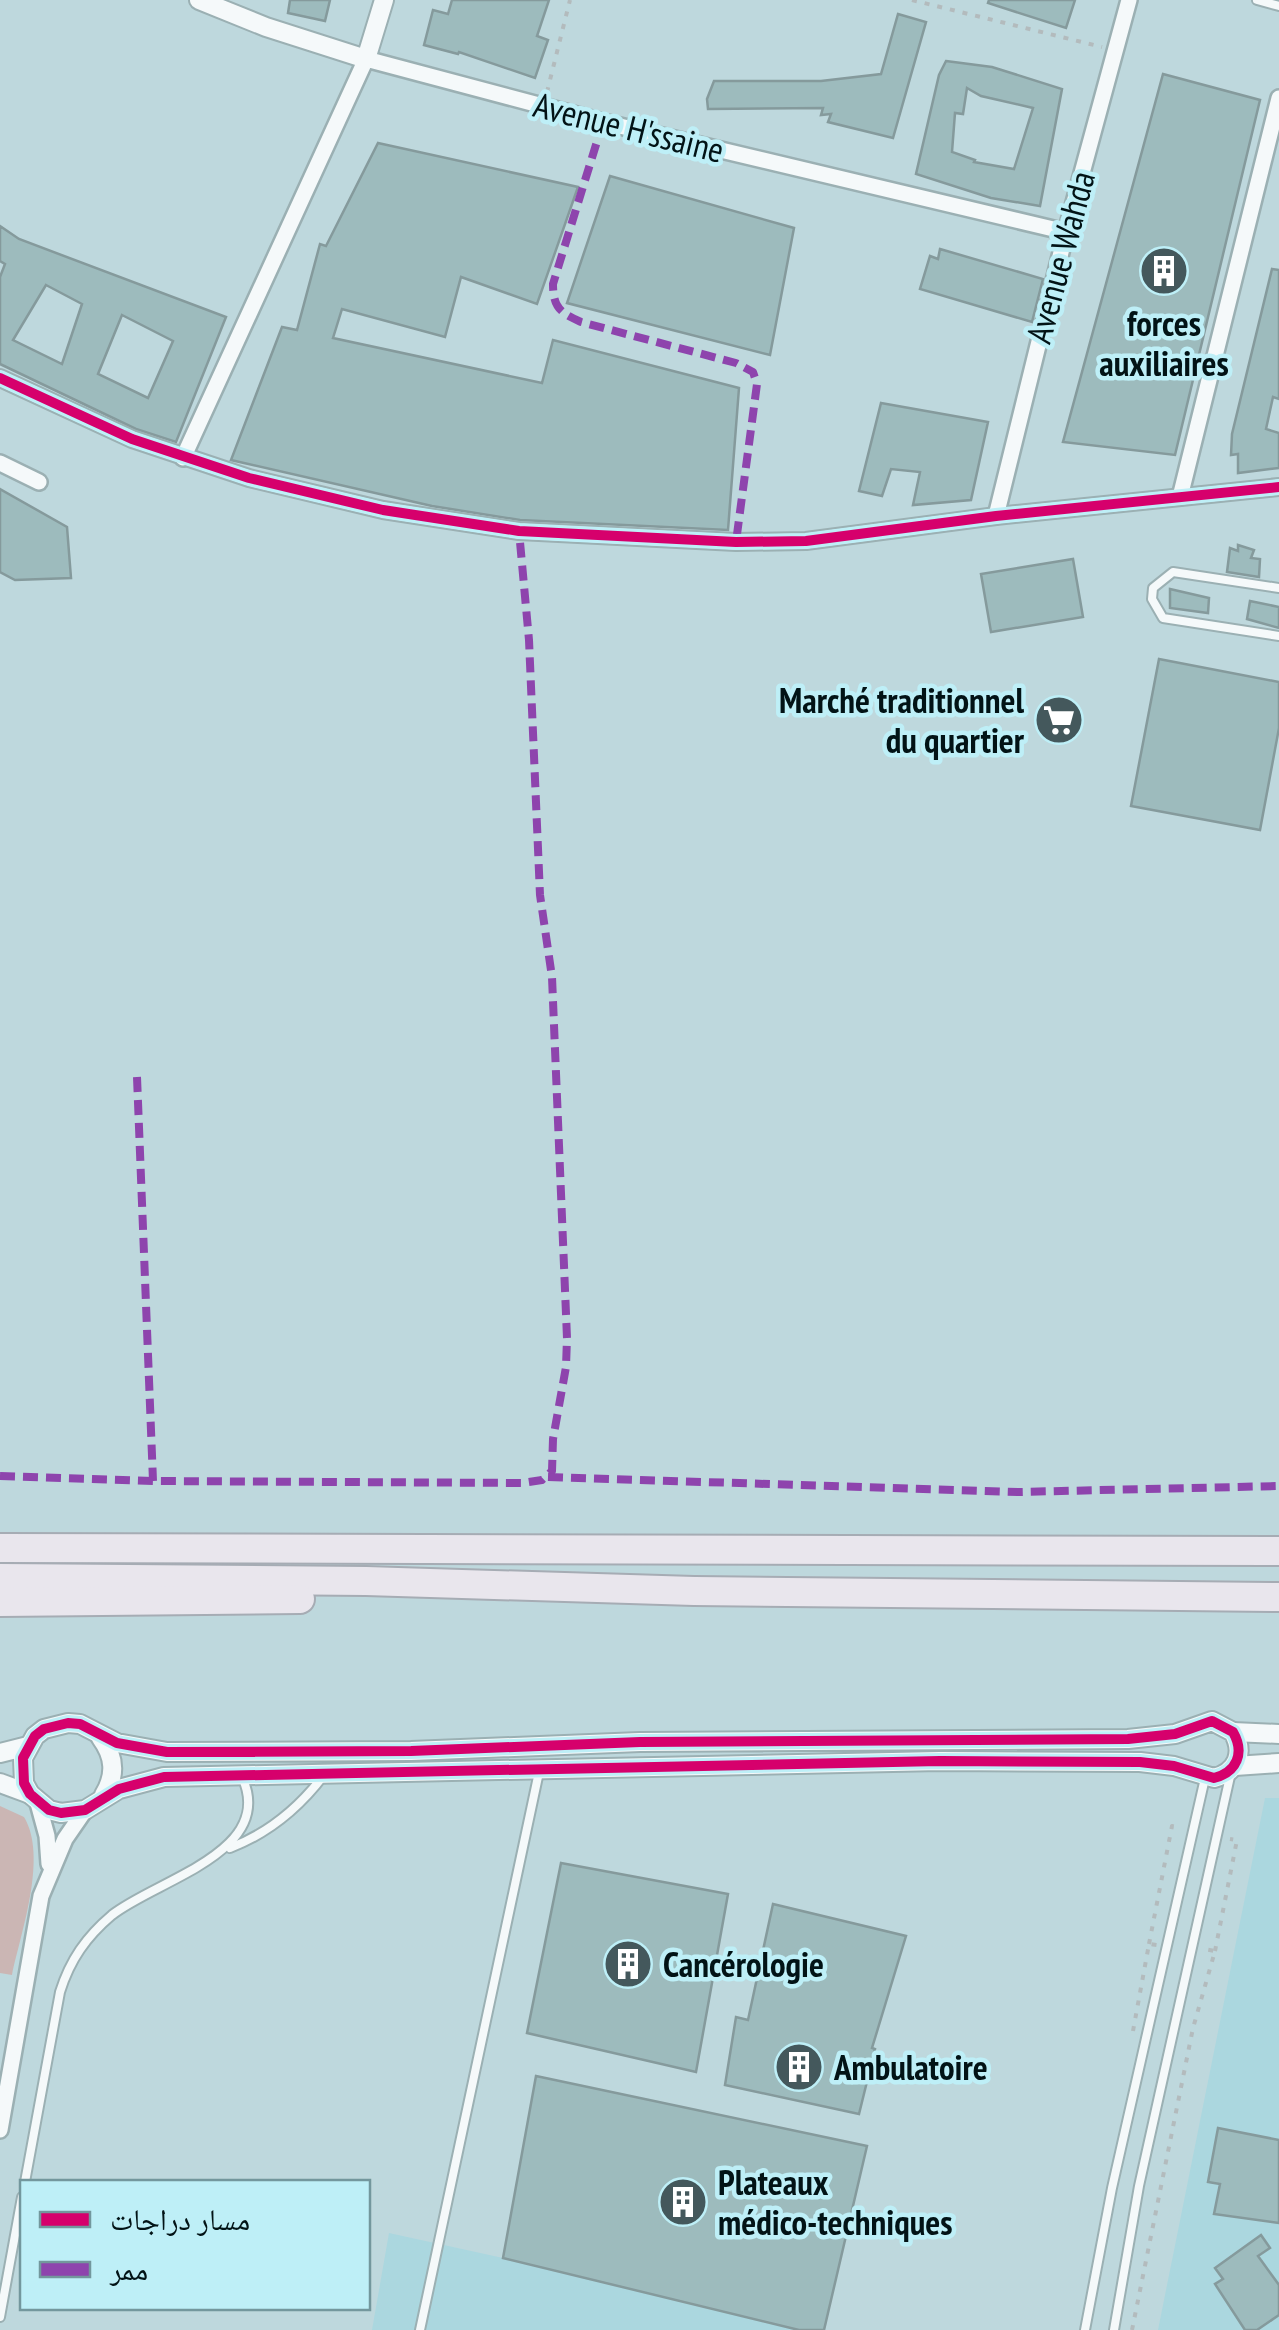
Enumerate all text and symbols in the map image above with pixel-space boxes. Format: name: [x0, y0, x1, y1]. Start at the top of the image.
street label: Avenue H'ssaine: [529, 81, 729, 173]
street label: Avenue Wahda: [1015, 166, 1105, 348]
building icon: forces auxiliaires: [1138, 245, 1190, 297]
place label: forces auxiliaires: [1099, 300, 1229, 386]
place label: Marché traditionnel du quartier: [779, 677, 1025, 763]
supermarket icon: Marché traditionnel du quartier: [1033, 694, 1085, 746]
building icon: Cancérologie: [602, 1938, 654, 1990]
place label: Cancérologie: [663, 1941, 824, 1987]
building icon: Ambulatoire: [773, 2041, 825, 2093]
place label: Ambulatoire: [833, 2044, 988, 2090]
place label: Plateaux médico-techniques: [718, 2159, 953, 2245]
building icon: Plateaux médico-techniques: [657, 2176, 709, 2228]
legend: [20, 2180, 370, 2310]
text: مسار دراجات: [110, 2199, 250, 2238]
text: ممر: [109, 2249, 148, 2288]

